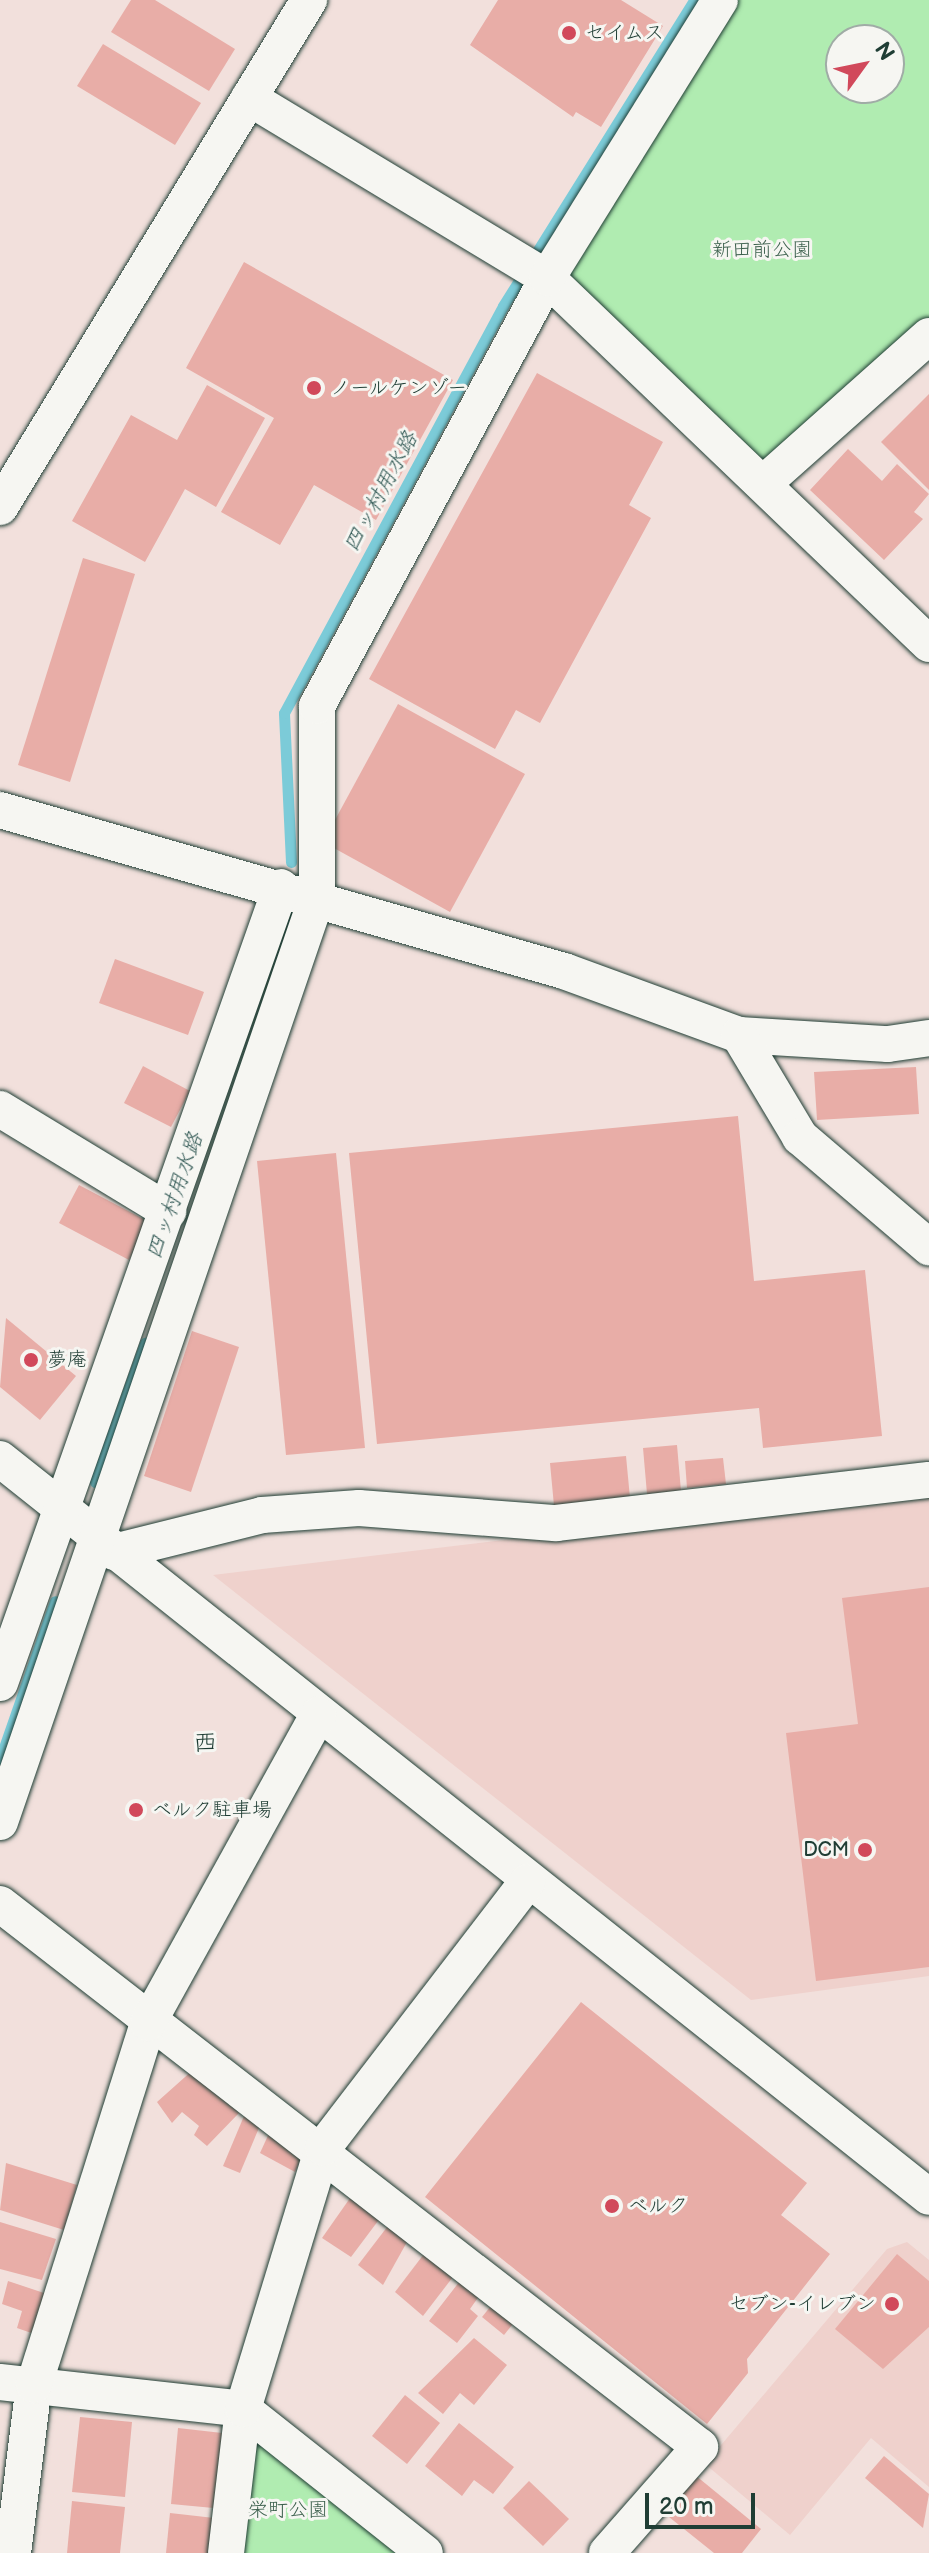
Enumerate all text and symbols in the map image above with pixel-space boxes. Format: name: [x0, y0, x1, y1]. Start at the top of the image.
place label: セイムス: [585, 21, 665, 45]
marker: セイムス: [560, 24, 578, 42]
north arrow: [825, 24, 905, 104]
text: N: [868, 37, 900, 66]
park label: 新田前公園: [712, 238, 812, 262]
place label: ノールケンゾー: [330, 376, 468, 400]
marker: ノールケンゾー: [305, 379, 323, 397]
water label: 四ッ村用水路: [338, 428, 424, 556]
water label: 四ッ村用水路: [141, 1129, 209, 1263]
place label: 夢庵: [47, 1348, 87, 1372]
marker: 夢庵: [22, 1351, 40, 1369]
district label: 西: [193, 1729, 217, 1757]
place label: ベルク駐車場: [152, 1798, 272, 1822]
marker: ベルク駐車場: [127, 1801, 145, 1819]
place label: DCM: [803, 1838, 849, 1862]
marker: DCM: [856, 1841, 874, 1859]
place label: ベルク: [628, 2194, 688, 2218]
marker: ベルク: [603, 2197, 621, 2215]
place label: セブン-イレブン: [729, 2292, 876, 2316]
marker: セブン-イレブン: [883, 2295, 901, 2313]
scale bar: [649, 2477, 759, 2527]
text: 20 m: [659, 2492, 714, 2521]
park label: 栄町公園: [248, 2498, 328, 2522]

